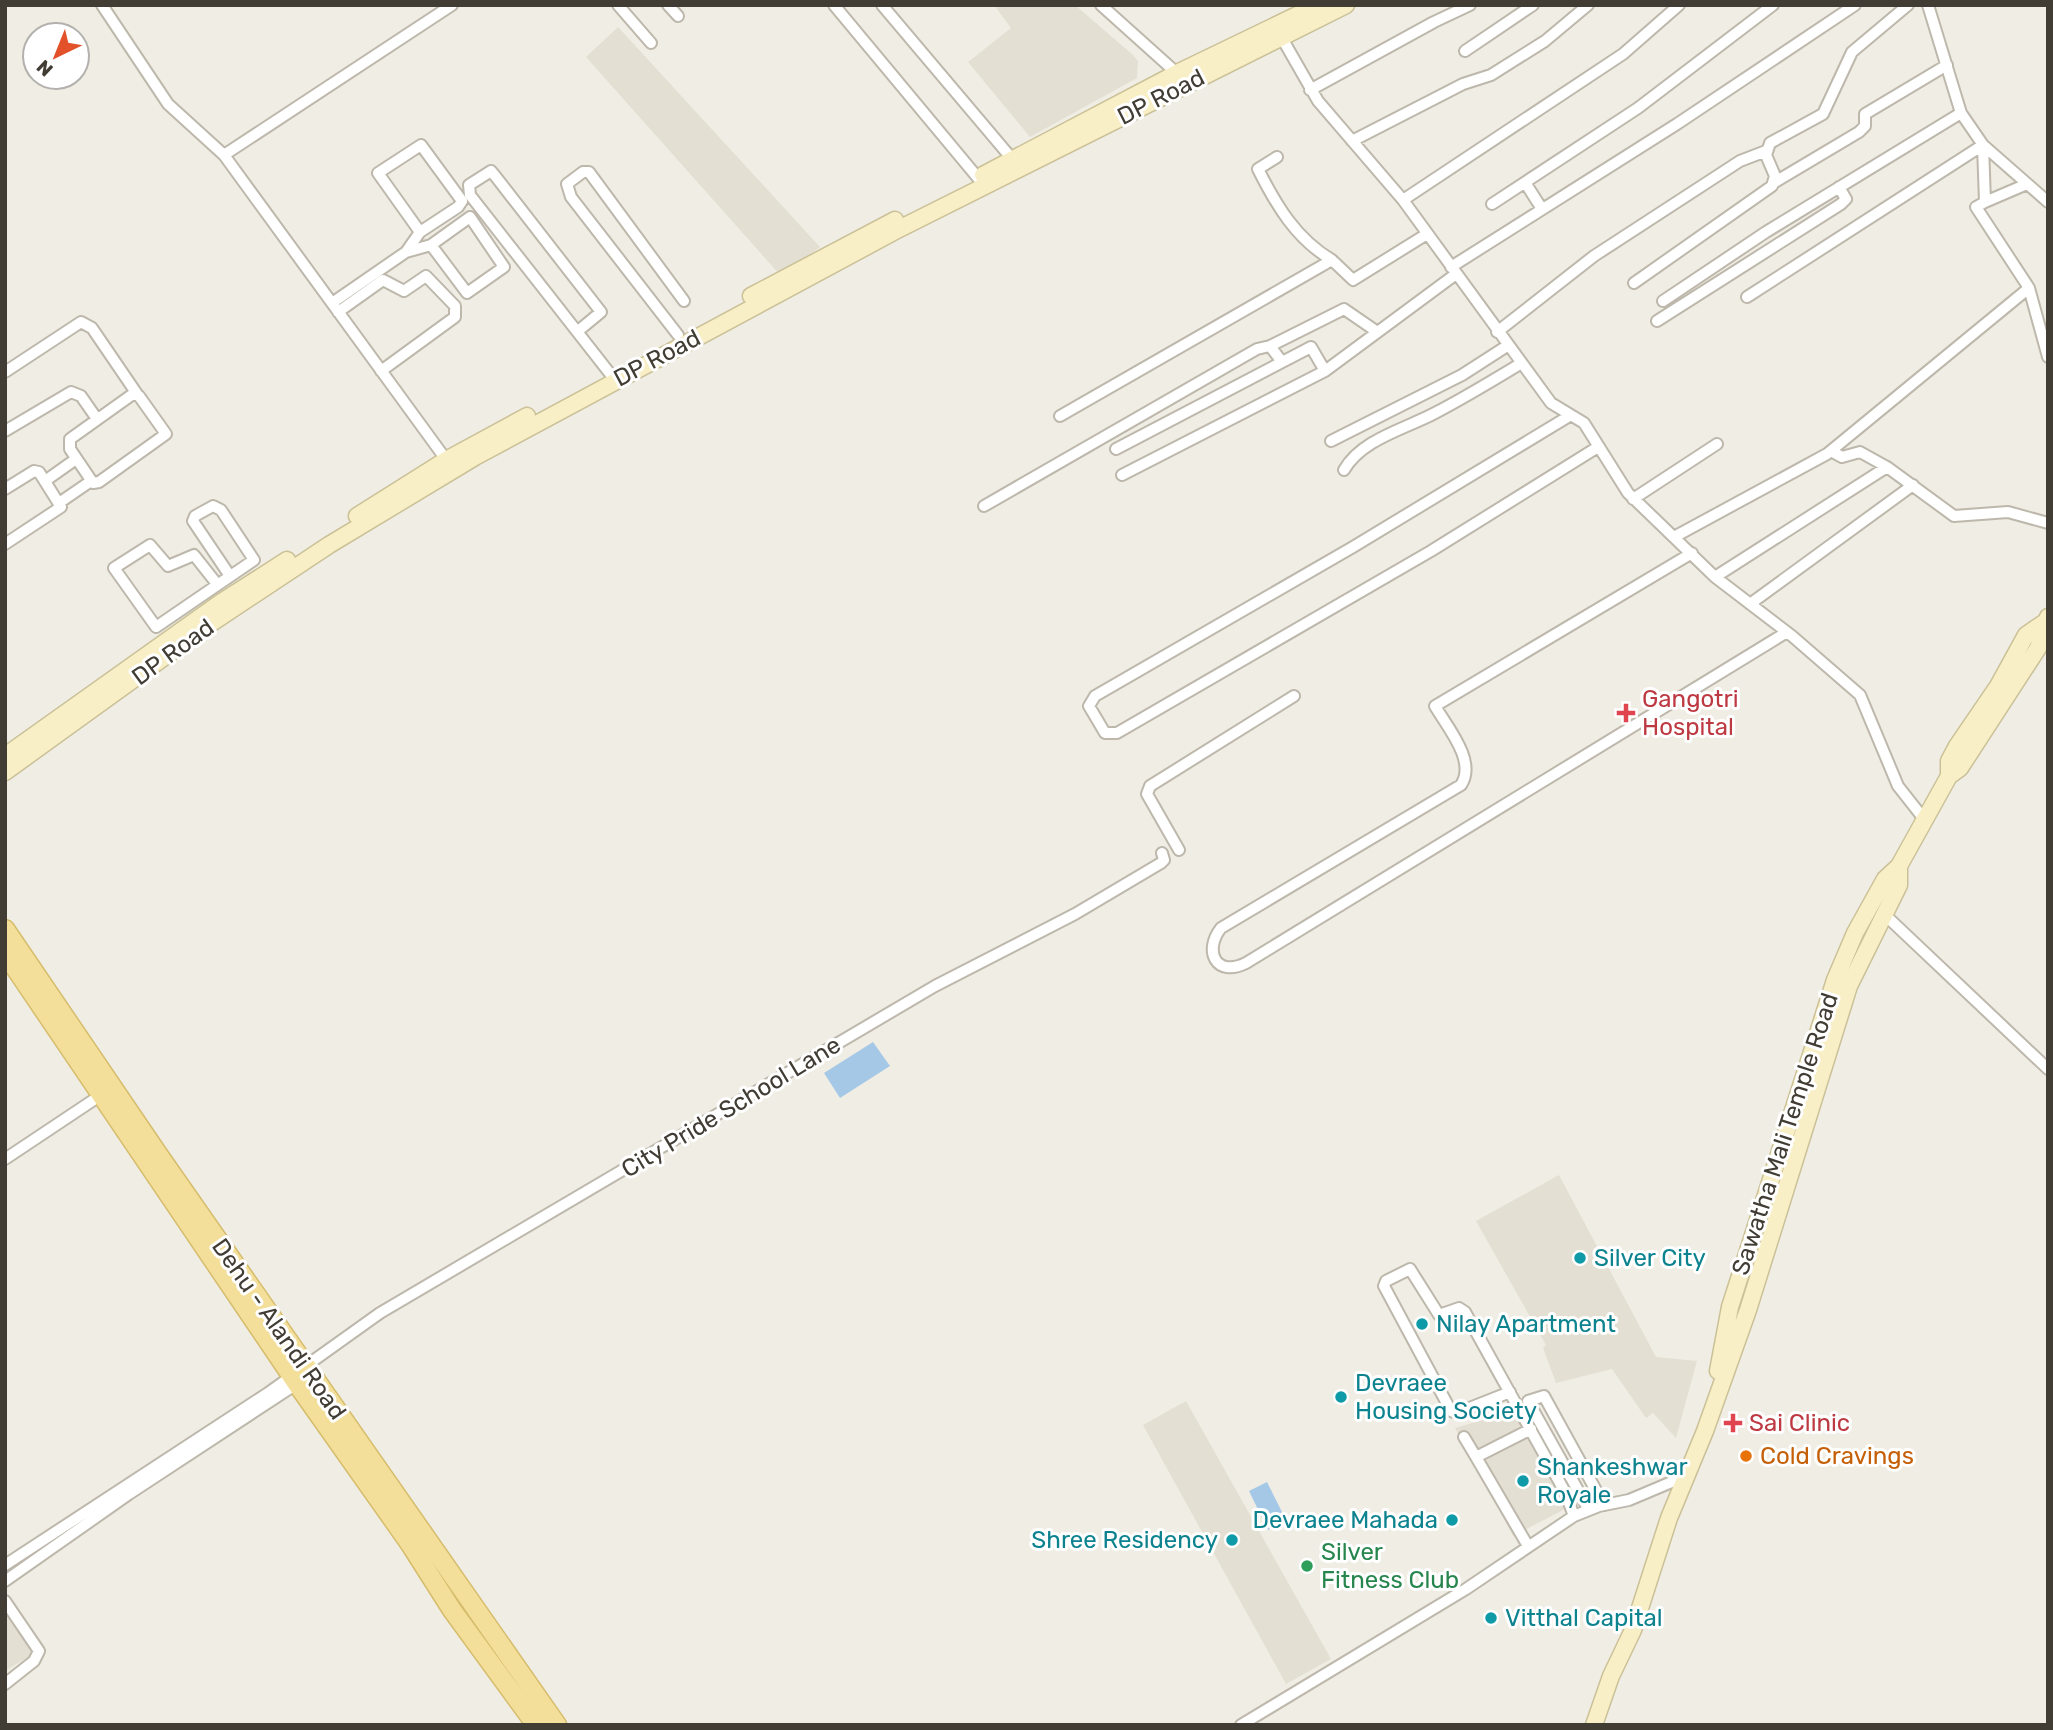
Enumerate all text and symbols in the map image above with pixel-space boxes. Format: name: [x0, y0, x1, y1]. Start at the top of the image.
north arrow: [21, 21, 91, 91]
text: N: [32, 55, 58, 81]
street label: DP Road: [1113, 63, 1209, 131]
street label: DP Road: [609, 324, 705, 392]
street label: DP Road: [127, 613, 219, 691]
place label: Gangotri Hospital: [1642, 685, 1738, 741]
marker: Gangotri Hospital: [1616, 703, 1636, 723]
street label: Sawatha Mali Temple Road: [1726, 989, 1844, 1279]
street label: City Pride School Lane: [616, 1031, 846, 1183]
street label: Dehu - Alandi Road: [206, 1233, 352, 1425]
place label: Silver City: [1594, 1244, 1706, 1272]
marker: Silver City: [1572, 1250, 1588, 1266]
place label: Nilay Apartment: [1436, 1310, 1616, 1338]
marker: Nilay Apartment: [1414, 1316, 1430, 1332]
place label: Devraee Housing Society: [1355, 1369, 1537, 1425]
marker: Devraee Housing Society: [1333, 1389, 1349, 1405]
place label: Sai Clinic: [1749, 1409, 1850, 1437]
marker: Sai Clinic: [1723, 1413, 1743, 1433]
place label: Cold Cravings: [1760, 1442, 1914, 1470]
marker: Cold Cravings: [1738, 1448, 1754, 1464]
place label: Shankeshwar Royale: [1537, 1453, 1688, 1509]
marker: Shankeshwar Royale: [1515, 1473, 1531, 1489]
place label: Devraee Mahada: [1253, 1506, 1438, 1534]
marker: Devraee Mahada: [1444, 1512, 1460, 1528]
place label: Shree Residency: [1031, 1526, 1218, 1554]
marker: Shree Residency: [1224, 1532, 1240, 1548]
place label: Silver Fitness Club: [1321, 1538, 1459, 1594]
marker: Silver Fitness Club: [1299, 1558, 1315, 1574]
place label: Vitthal Capital: [1505, 1604, 1663, 1632]
marker: Vitthal Capital: [1483, 1610, 1499, 1626]

